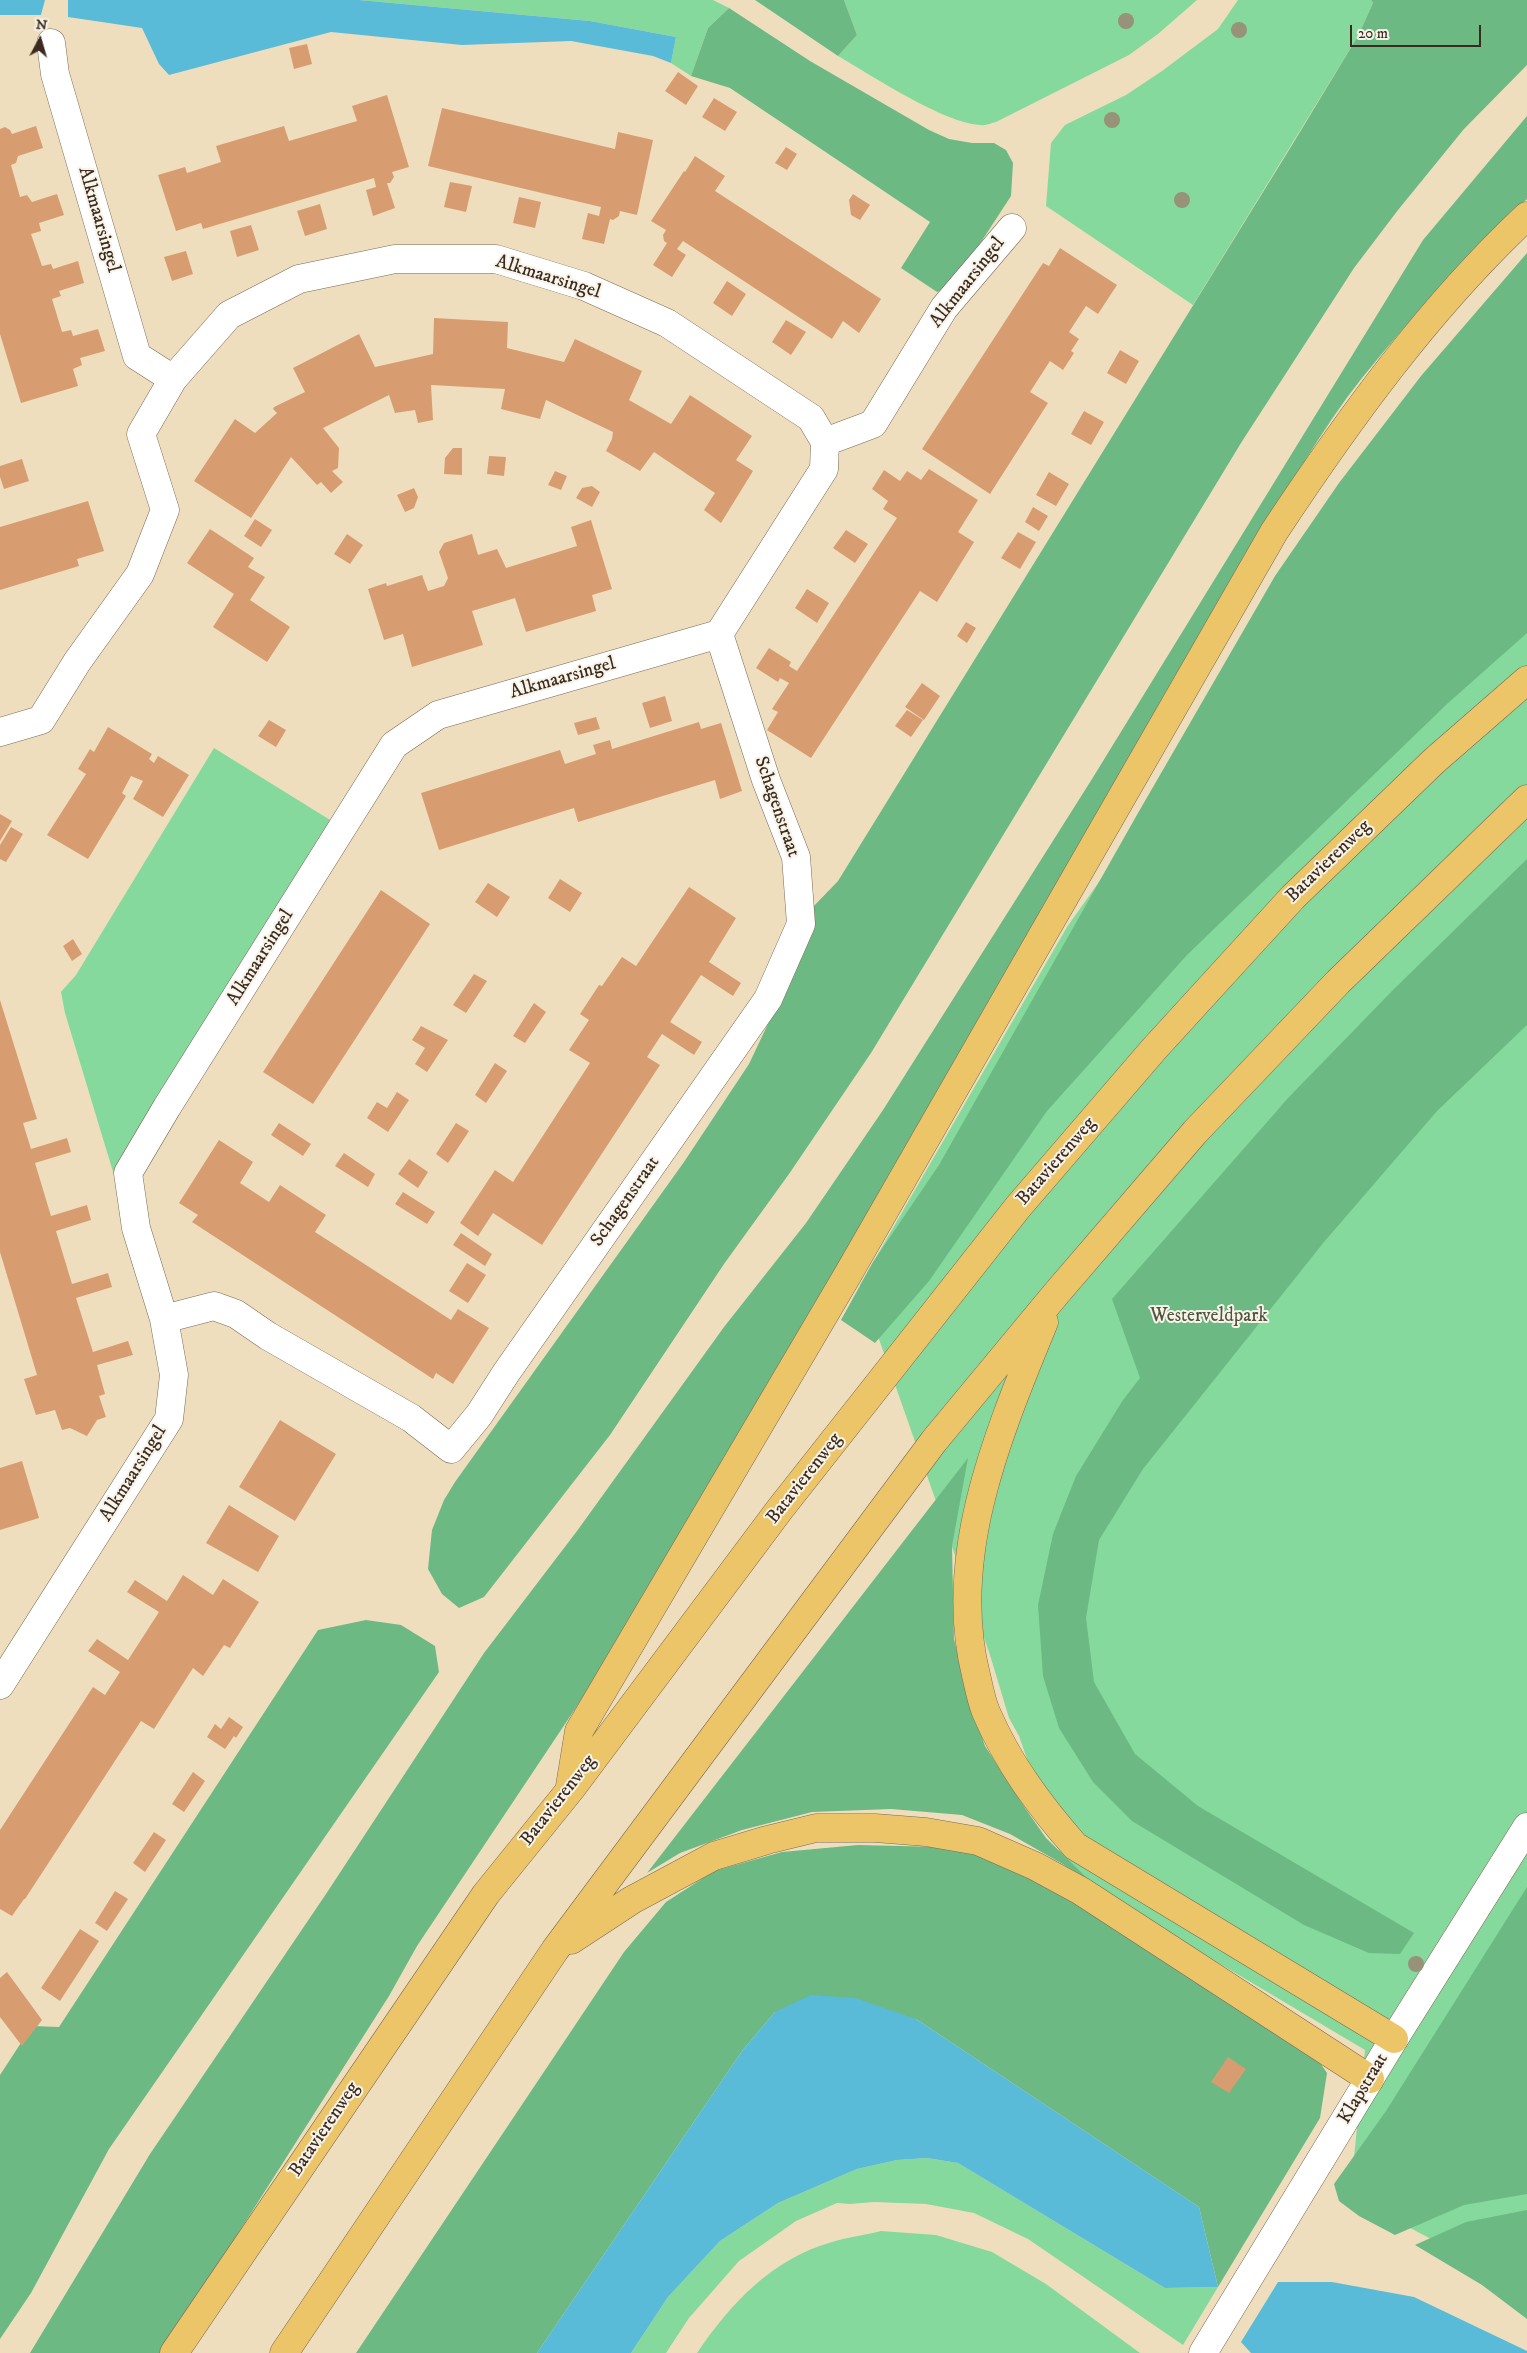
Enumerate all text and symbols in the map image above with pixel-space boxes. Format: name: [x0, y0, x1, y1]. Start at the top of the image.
north arrow: [15, 15, 65, 65]
scale bar: [1352, 15, 1483, 47]
text: N: [35, 16, 48, 35]
text: 20 m: [1358, 24, 1388, 43]
street label: Alkmaarsingel: [72, 165, 124, 275]
street label: Alkmaarsingel: [926, 233, 1010, 333]
street label: Alkmaarsingel: [493, 251, 603, 305]
street label: Alkmaarsingel: [508, 653, 618, 705]
street label: Schagenstraat: [748, 754, 804, 860]
street label: Batavierenweg: [1282, 816, 1376, 908]
street label: Alkmaarsingel: [223, 906, 299, 1010]
street label: Batavierenweg: [1013, 1113, 1101, 1211]
street label: Schagenstraat: [587, 1152, 665, 1252]
park label: Westerveldpark: [1150, 1306, 1268, 1328]
street label: Alkmaarsingel: [96, 1422, 172, 1526]
street label: Batavierenweg: [762, 1429, 848, 1529]
street label: Batavierenweg: [516, 1751, 602, 1851]
street label: Klapstraat: [1334, 2050, 1394, 2128]
street label: Batavierenweg: [285, 2078, 365, 2182]

